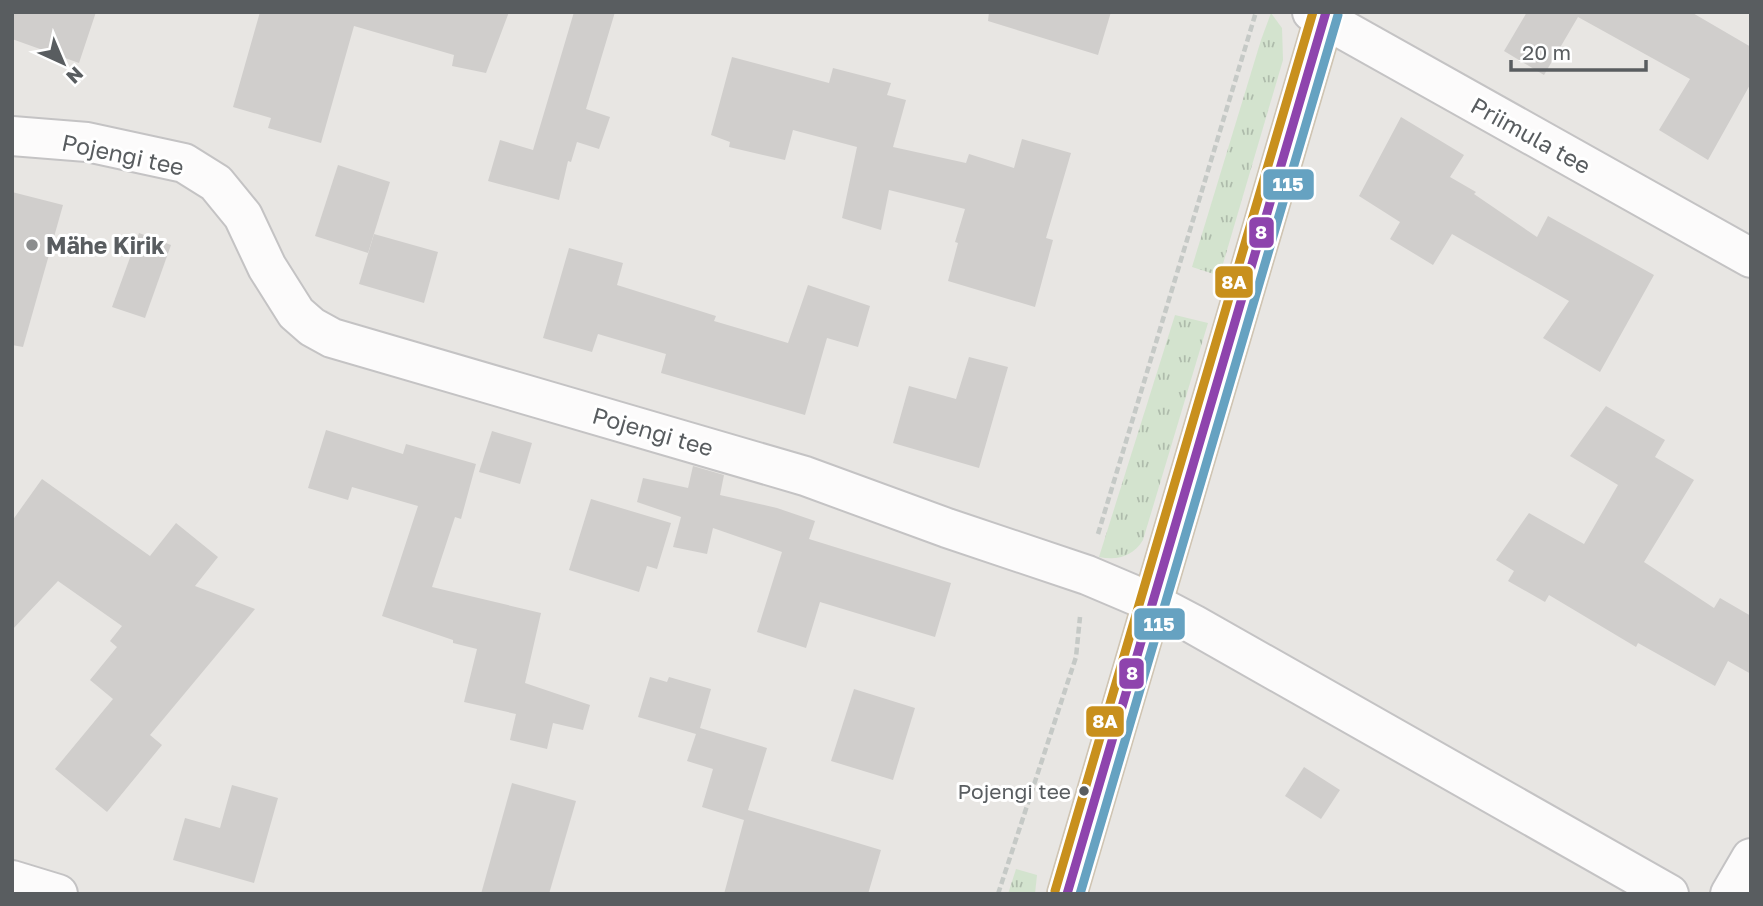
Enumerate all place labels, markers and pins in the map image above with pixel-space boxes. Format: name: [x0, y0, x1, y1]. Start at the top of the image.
place label: Mähe Kirik: [46, 231, 165, 259]
marker: Mähe Kirik: [24, 237, 40, 253]
place label: Pojengi tee: [958, 778, 1071, 804]
marker: Pojengi tee: [1077, 784, 1091, 798]

